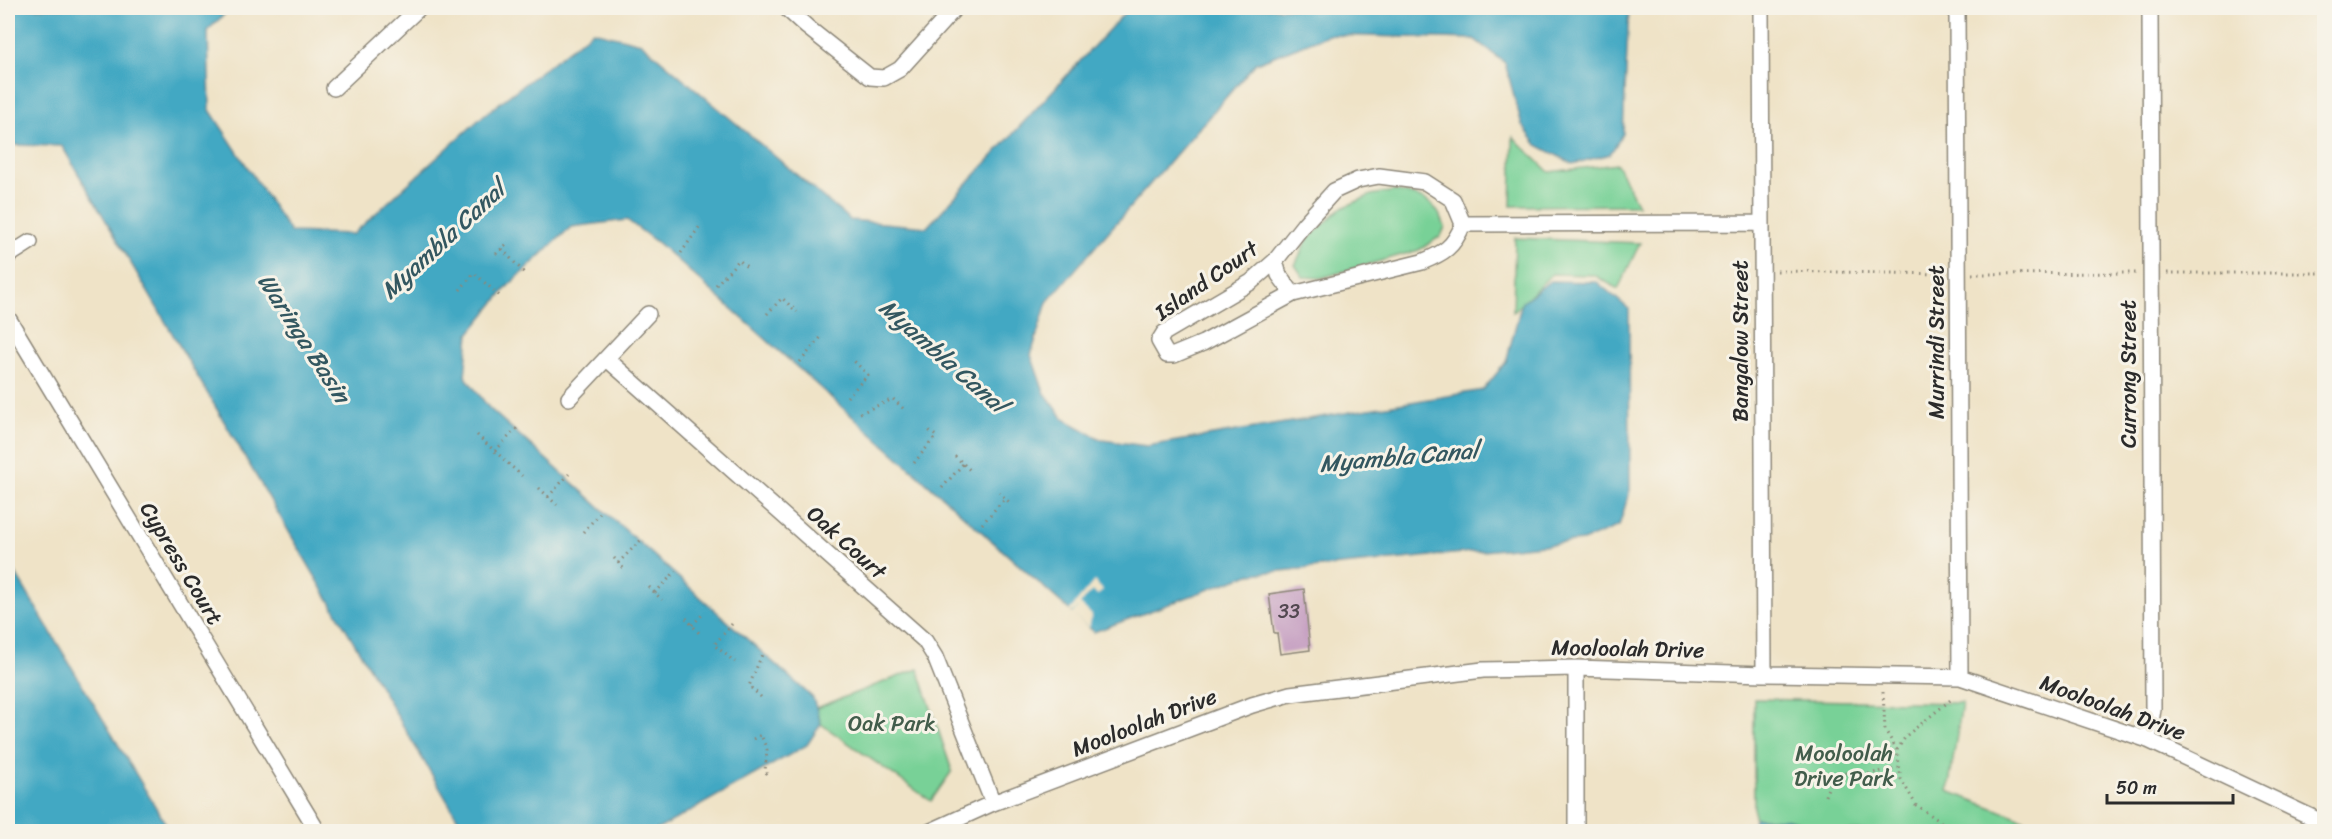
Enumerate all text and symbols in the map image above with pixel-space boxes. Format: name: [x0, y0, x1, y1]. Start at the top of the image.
water label: Myambla Canal: [370, 167, 519, 310]
street label: Island Court: [1145, 229, 1268, 331]
street label: Bangalow Street: [1721, 260, 1760, 422]
water label: Waringa Basin: [246, 264, 364, 414]
street label: Murrindi Street: [1917, 265, 1956, 419]
water label: Myambla Canal: [869, 288, 1021, 427]
street label: Currong Street: [2109, 300, 2148, 448]
water label: Myambla Canal: [1318, 429, 1485, 485]
street label: Cypress Court: [129, 494, 234, 633]
street label: Oak Court: [797, 495, 897, 590]
house number: 33: [1278, 594, 1300, 629]
street label: Mooloolah Drive: [1551, 628, 1705, 669]
street label: Mooloolah Drive: [2034, 663, 2191, 752]
street label: Mooloolah Drive: [1066, 677, 1223, 768]
park label: Oak Park: [848, 704, 936, 743]
park label: Mooloolah Drive Park: [1794, 734, 1894, 798]
scale bar: [2107, 767, 2233, 805]
text: 50 m: [2116, 772, 2157, 804]

